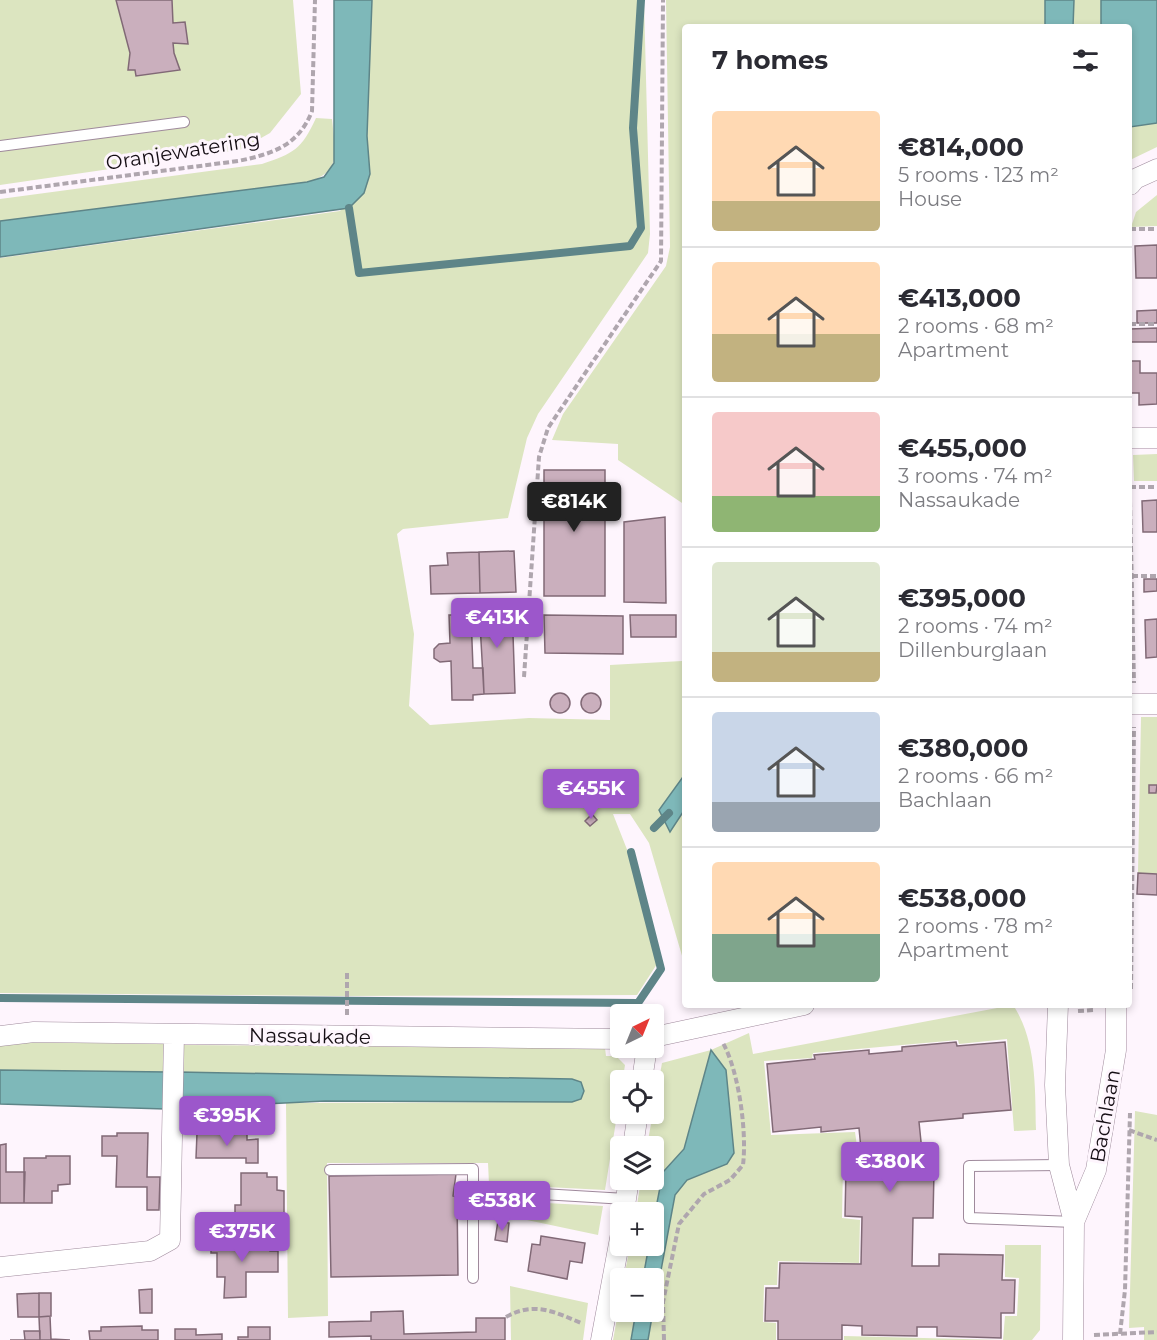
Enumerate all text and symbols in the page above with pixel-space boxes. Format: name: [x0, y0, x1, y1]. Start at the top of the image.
text: 7 homes: [712, 44, 828, 76]
icon: filters: [1069, 44, 1102, 77]
street label: Oranjewatering: [104, 127, 262, 175]
text: €814,000: [898, 131, 1024, 163]
icon: home: [760, 135, 832, 207]
text: 5 rooms · 123 m²: [898, 163, 1059, 187]
text: House: [898, 187, 962, 211]
text: €413,000: [898, 282, 1021, 314]
icon: home: [760, 286, 832, 358]
text: 2 rooms · 68 m²: [898, 314, 1054, 338]
text: Apartment: [898, 338, 1009, 362]
text: €455,000: [898, 432, 1027, 464]
icon: home: [760, 436, 832, 508]
text: 3 rooms · 74 m²: [898, 464, 1053, 488]
pin: €814K: [532, 482, 616, 533]
text: Nassaukade: [898, 488, 1020, 512]
text: €814K: [541, 489, 607, 513]
text: €395,000: [898, 582, 1026, 614]
icon: home: [760, 586, 832, 658]
pin: €413K: [455, 598, 539, 649]
text: €413K: [465, 605, 529, 629]
text: 2 rooms · 74 m²: [898, 614, 1053, 638]
text: Dillenburglaan: [898, 638, 1047, 662]
text: €380,000: [898, 732, 1028, 764]
icon: home: [760, 736, 832, 808]
text: 2 rooms · 66 m²: [898, 764, 1053, 788]
pin: €455K: [549, 769, 633, 820]
text: €455K: [557, 776, 625, 800]
text: Bachlaan: [898, 788, 992, 812]
text: €538,000: [898, 882, 1026, 914]
icon: home: [760, 886, 832, 958]
text: 2 rooms · 78 m²: [898, 914, 1053, 938]
text: Apartment: [898, 938, 1009, 962]
north arrow: [610, 1004, 664, 1058]
map controls: [610, 1004, 664, 1322]
street label: Nassaukade: [249, 1023, 371, 1049]
street label: Bachlaan: [1085, 1068, 1125, 1164]
button: locate: [610, 1070, 664, 1124]
pin: €395K: [185, 1096, 269, 1147]
text: €395K: [193, 1103, 261, 1127]
button: layers: [610, 1136, 664, 1190]
pin: €380K: [848, 1142, 932, 1193]
text: €380K: [855, 1149, 925, 1173]
pin: €538K: [460, 1181, 544, 1232]
text: €538K: [468, 1188, 536, 1212]
button: +: [610, 1202, 664, 1256]
pin: €375K: [200, 1212, 284, 1263]
text: €375K: [209, 1219, 275, 1243]
button: −: [610, 1268, 664, 1322]

